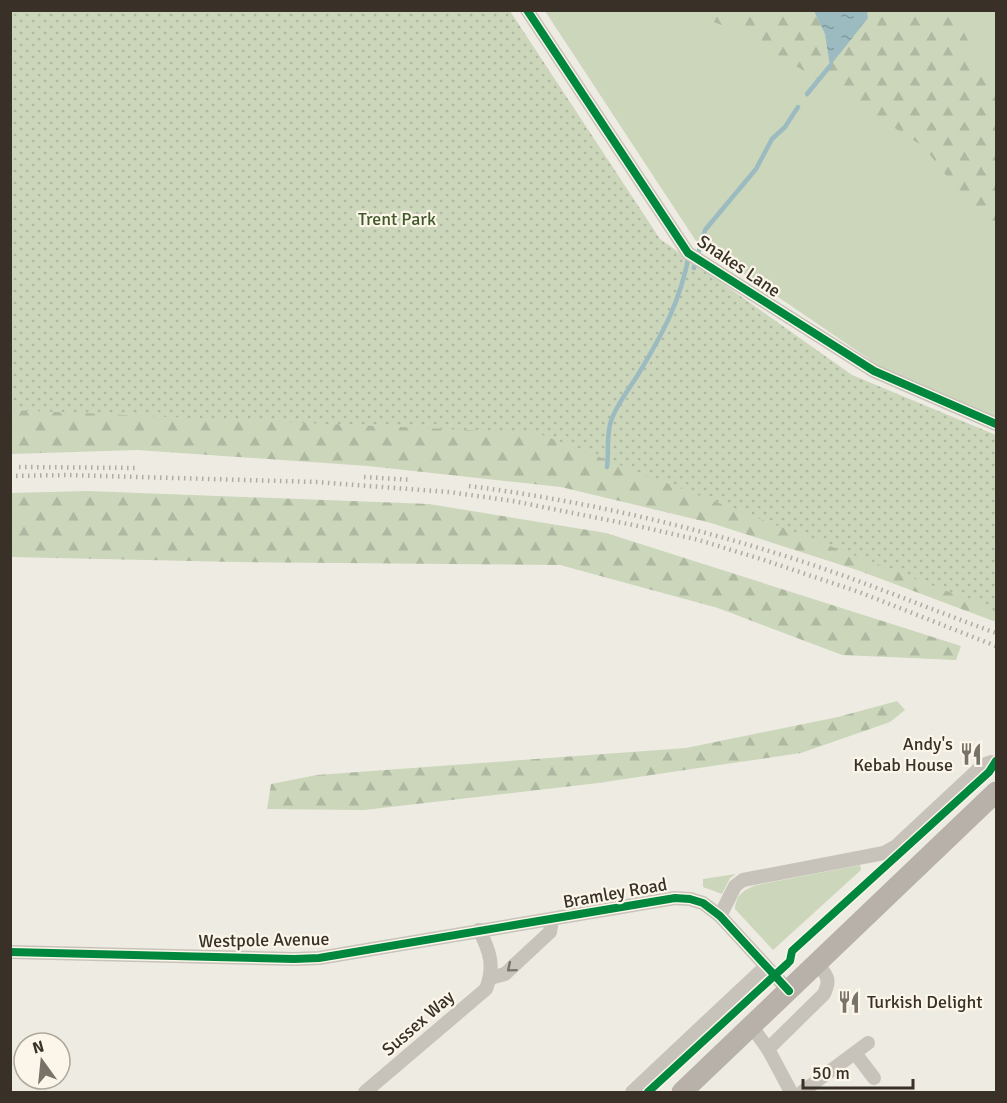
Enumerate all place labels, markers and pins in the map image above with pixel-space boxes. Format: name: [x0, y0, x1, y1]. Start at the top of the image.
place label: Andy's Kebab House: [853, 733, 953, 776]
restaurant icon: Andy's Kebab House: [958, 741, 984, 767]
restaurant icon: Turkish Delight: [836, 989, 862, 1015]
place label: Turkish Delight: [867, 991, 983, 1013]

